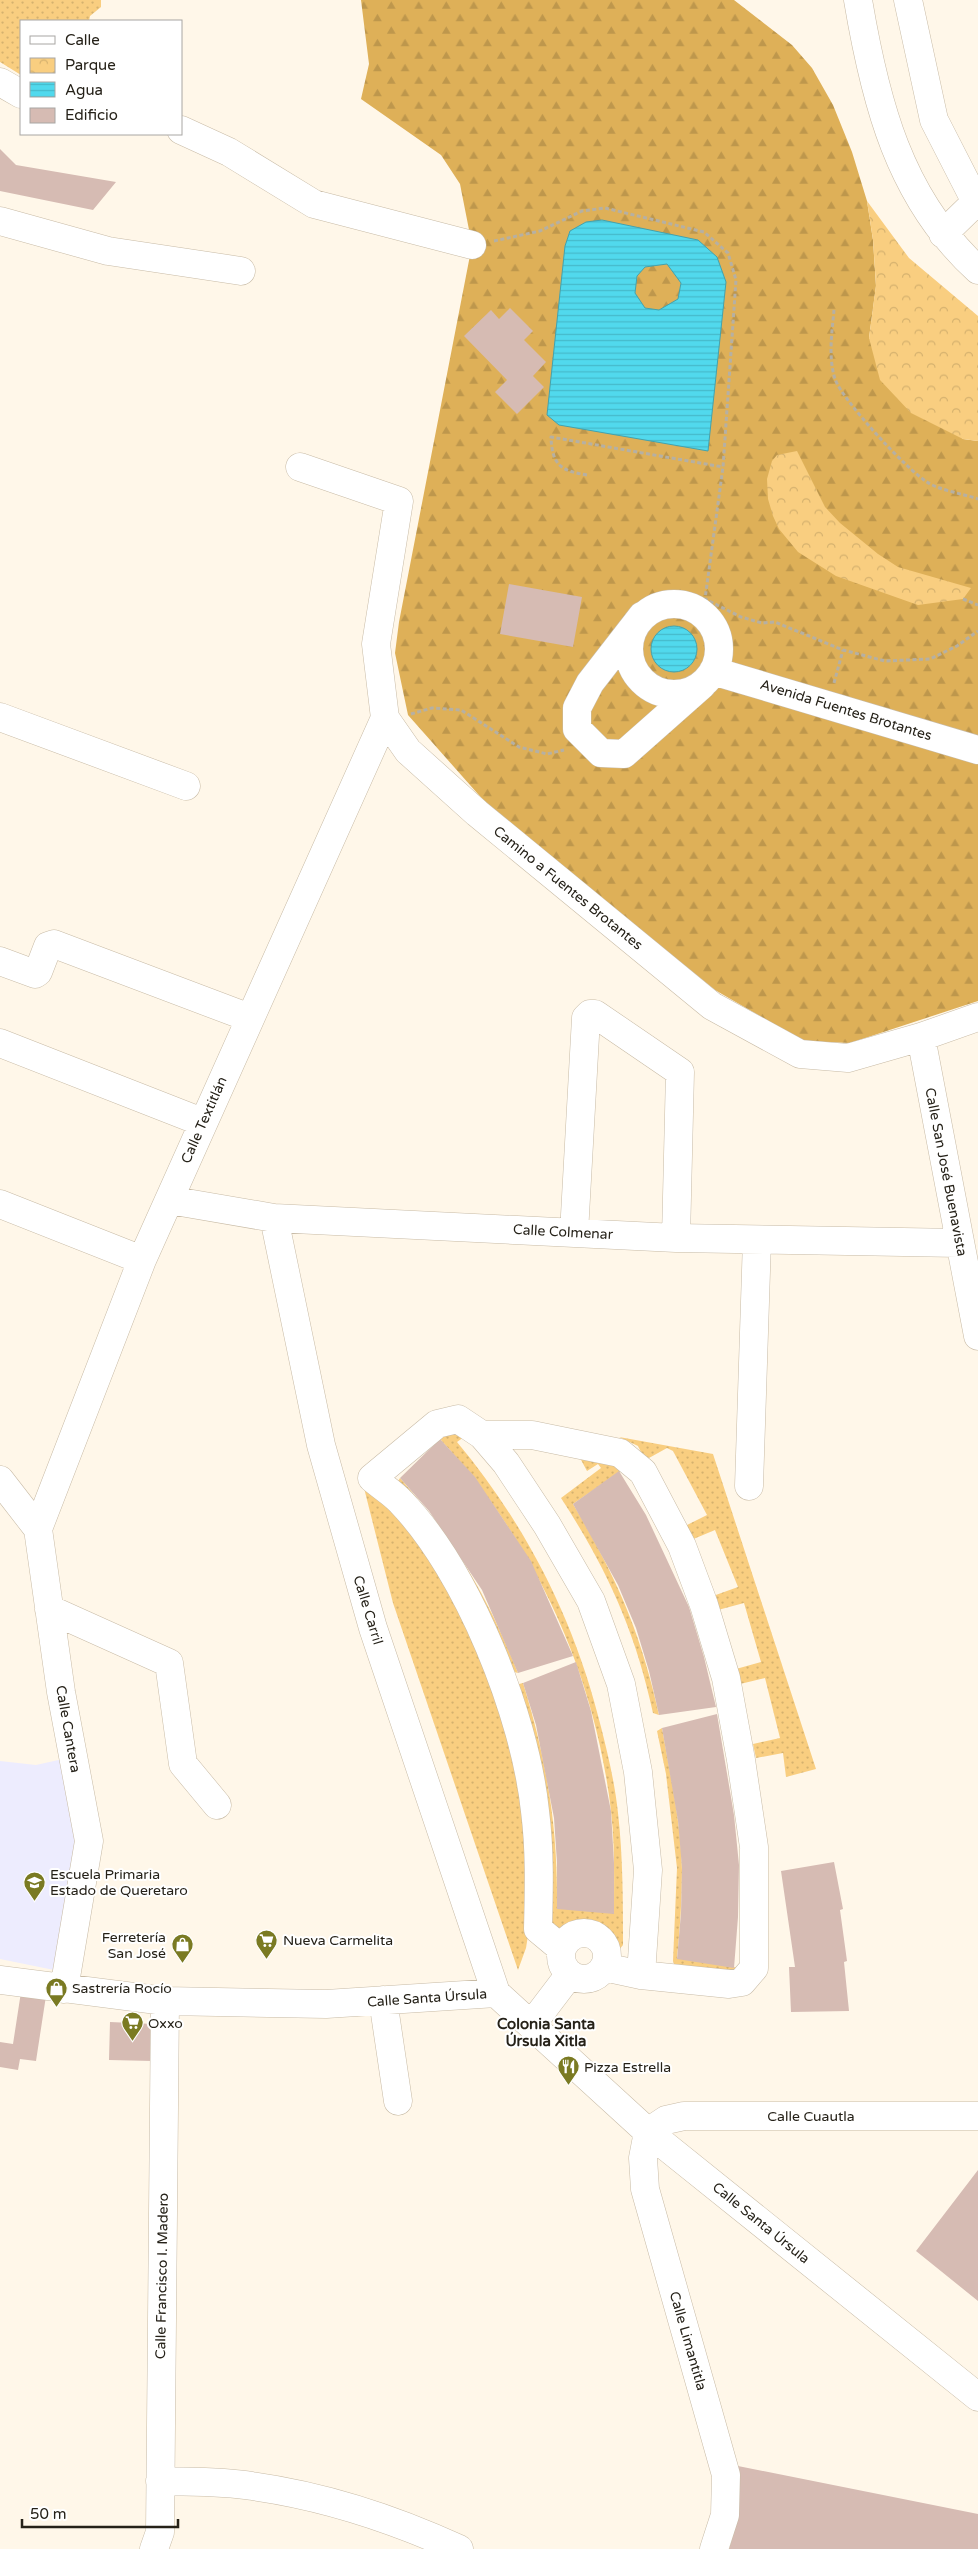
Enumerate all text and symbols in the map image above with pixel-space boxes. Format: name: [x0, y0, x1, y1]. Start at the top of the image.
legend: [20, 20, 182, 135]
text: Calle: [65, 31, 100, 49]
text: Parque: [65, 56, 116, 74]
text: Agua: [65, 81, 103, 99]
text: Edificio: [65, 106, 118, 124]
street label: Avenida Fuentes Brotantes: [758, 676, 934, 744]
street label: Camino a Fuentes Brotantes: [490, 822, 646, 954]
street label: Calle Textitlán: [177, 1074, 231, 1166]
street label: Calle San José Buenavista: [921, 1086, 971, 1258]
street label: Calle Colmenar: [513, 1221, 614, 1243]
street label: Calle Carril: [349, 1573, 387, 1647]
street label: Calle Cantera: [52, 1684, 84, 1774]
place label: Escuela Primaria Estado de Queretaro: [50, 1866, 188, 1899]
school or university icon: Escuela Primaria Estado de Queretaro: [22, 1870, 46, 1901]
supermarket icon: Nueva Carmelita: [255, 1928, 279, 1959]
place label: Ferretería San José: [102, 1929, 166, 1962]
place label: Nueva Carmelita: [283, 1932, 393, 1949]
shop icon: Ferretería San José: [170, 1933, 194, 1964]
shop icon: Sastrería Rocío: [44, 1976, 68, 2007]
place label: Sastrería Rocío: [72, 1980, 172, 1997]
street label: Calle Santa Úrsula: [366, 1985, 488, 2011]
supermarket icon: Oxxo: [120, 2011, 144, 2042]
place label: Oxxo: [148, 2015, 183, 2032]
district label: Colonia Santa Úrsula Xitla: [497, 2015, 595, 2050]
restaurant icon: Pizza Estrella: [556, 2055, 580, 2086]
place label: Pizza Estrella: [584, 2059, 671, 2076]
street label: Calle Cuautla: [767, 2108, 855, 2125]
street label: Calle Santa Úrsula: [709, 2179, 813, 2267]
street label: Calle Francisco I. Madero: [152, 2193, 172, 2359]
street label: Calle Limantitla: [666, 2289, 710, 2393]
scale bar: [22, 2496, 179, 2528]
text: 50 m: [30, 2505, 67, 2523]

